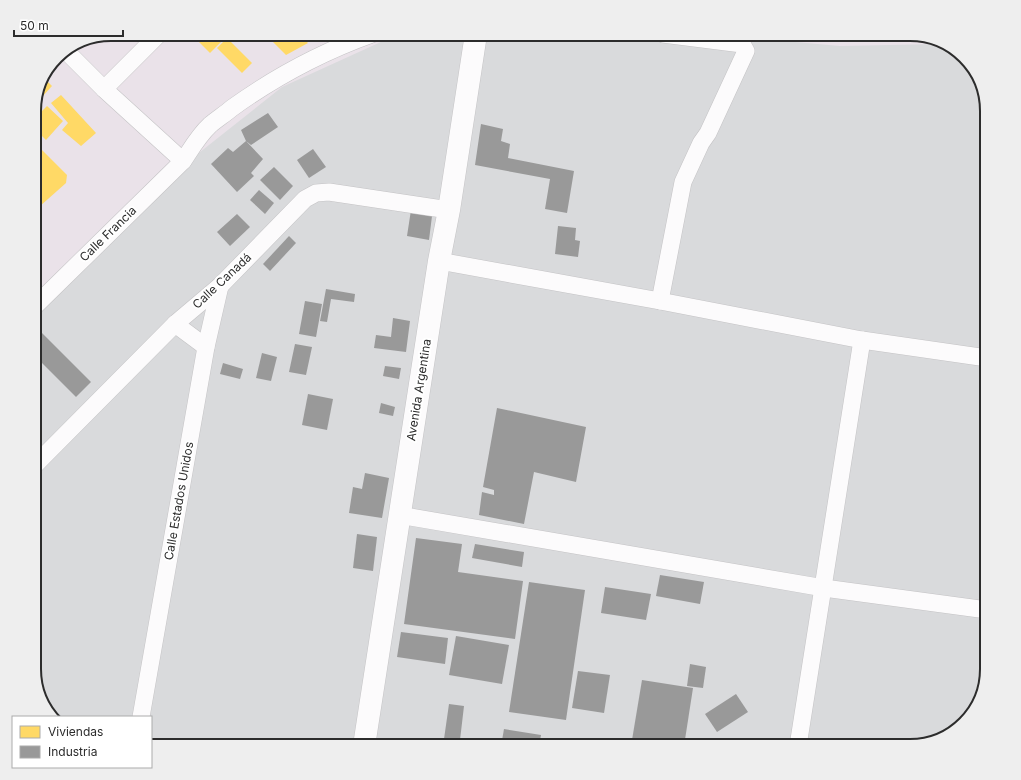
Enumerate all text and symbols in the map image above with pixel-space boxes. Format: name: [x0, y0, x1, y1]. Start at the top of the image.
scale bar: [14, 12, 123, 38]
text: 50 m: [20, 18, 49, 33]
street label: Calle Francia: [76, 203, 139, 264]
street label: Calle Canadá: [189, 250, 254, 312]
street label: Avenida Argentina: [403, 338, 434, 442]
street label: Calle Estados Unidos: [161, 441, 196, 561]
legend: [12, 716, 152, 768]
text: Viviendas: [48, 724, 103, 739]
text: Industria: [48, 744, 97, 759]

